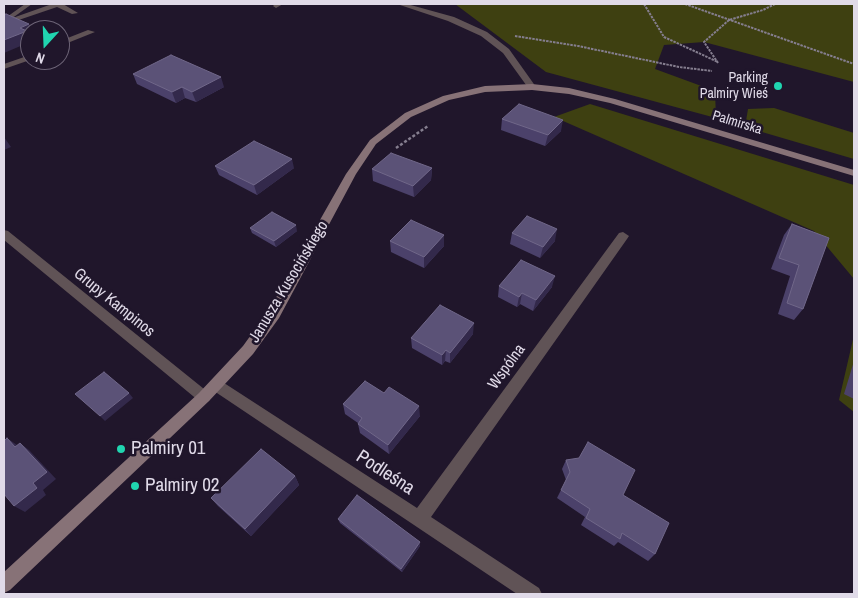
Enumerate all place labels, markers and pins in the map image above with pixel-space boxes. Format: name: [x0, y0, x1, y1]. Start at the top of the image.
place label: Parking Palmiry Wieś: [700, 70, 768, 102]
marker: Parking Palmiry Wieś: [772, 80, 784, 92]
place label: Palmiry 01: [131, 438, 205, 460]
marker: Palmiry 01: [115, 443, 127, 455]
place label: Palmiry 02: [145, 475, 219, 497]
marker: Palmiry 02: [129, 480, 141, 492]

